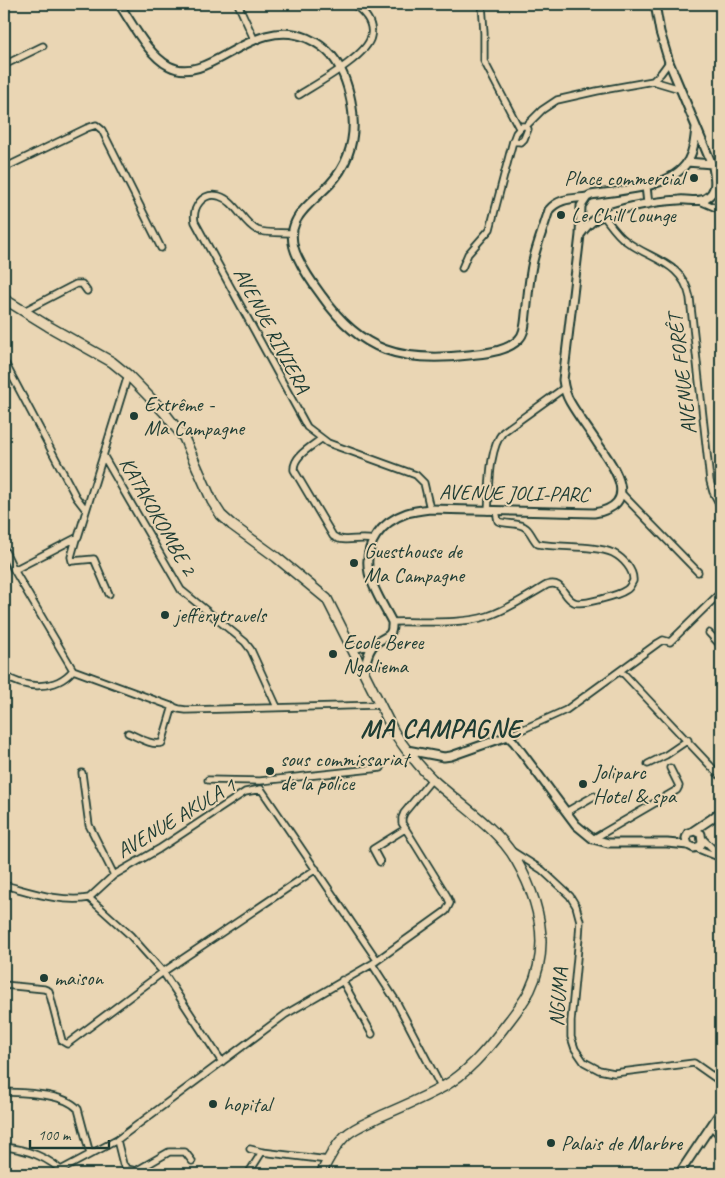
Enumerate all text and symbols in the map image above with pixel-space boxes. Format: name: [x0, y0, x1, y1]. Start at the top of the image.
place label: Place commercial: [564, 165, 687, 191]
marker: Place commercial: [688, 172, 700, 184]
place label: Le Chill Lounge: [571, 202, 677, 228]
marker: Le Chill Lounge: [555, 209, 567, 221]
street label: AVENUE RIVIERA: [228, 263, 316, 398]
street label: AVENUE FORÊT: [661, 308, 702, 436]
place label: Extrême - Ma Campagne: [144, 391, 246, 441]
marker: Extrême - Ma Campagne: [128, 410, 140, 422]
street label: KATAKOKOMBE 2: [114, 452, 203, 581]
street label: AVENUE JOLI-PARC: [439, 479, 592, 507]
place label: Guesthouse de Ma Campagne: [364, 538, 466, 588]
marker: Guesthouse de Ma Campagne: [348, 557, 360, 569]
place label: jefferytravels: [173, 602, 268, 628]
marker: jefferytravels: [159, 609, 171, 621]
place label: Ecole Beree Ngaliema: [343, 629, 425, 679]
marker: Ecole Beree Ngaliema: [327, 648, 339, 660]
district label: MA CAMPAGNE: [361, 712, 525, 745]
place label: sous commissariat de la police: [280, 746, 412, 796]
place label: Joliparc Hotel & spa: [592, 759, 678, 809]
marker: sous commissariat de la police: [264, 765, 276, 777]
street label: AVENUE AKULA 1: [112, 772, 242, 864]
marker: Joliparc Hotel & spa: [577, 778, 589, 790]
place label: maison: [54, 965, 104, 991]
street label: NGUMA: [543, 966, 573, 1027]
marker: maison: [38, 972, 50, 984]
place label: hopital: [223, 1091, 275, 1117]
marker: hopital: [207, 1098, 219, 1110]
scale bar: [30, 1118, 109, 1150]
text: 100 m: [38, 1126, 72, 1145]
place label: Palais de Marbre: [561, 1130, 683, 1156]
marker: Palais de Marbre: [545, 1137, 557, 1149]

